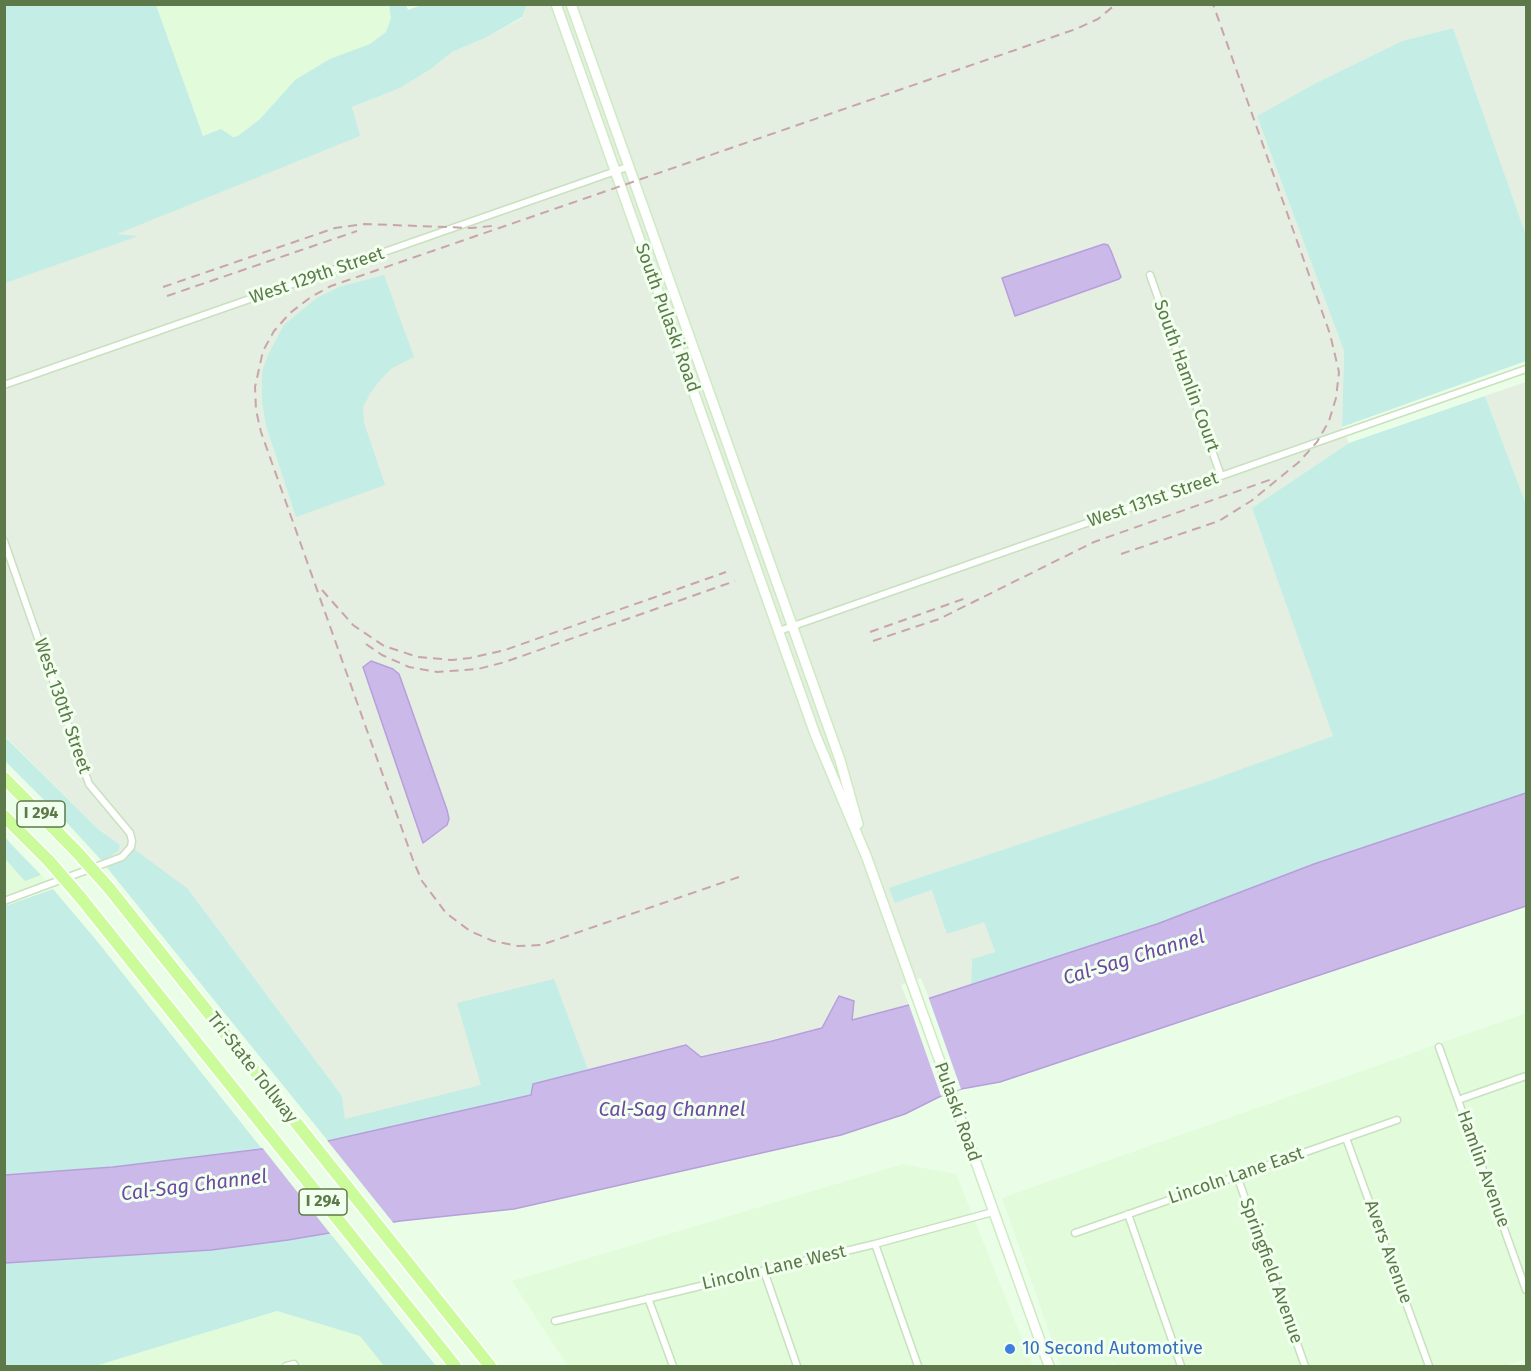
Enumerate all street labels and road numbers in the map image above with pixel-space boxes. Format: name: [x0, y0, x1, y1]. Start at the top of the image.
street label: South Pulaski Road: [630, 241, 704, 395]
street label: West 129th Street: [247, 243, 387, 309]
street label: South Hamlin Court: [1149, 297, 1223, 455]
street label: West 131st Street: [1085, 468, 1221, 532]
street label: West 130th Street: [29, 636, 95, 776]
road number: I 294: [17, 801, 65, 827]
street label: Tri-State Tollway: [202, 1008, 302, 1128]
street label: Pulaski Road: [929, 1059, 985, 1165]
street label: Hamlin Avenue: [1452, 1108, 1514, 1230]
street label: Lincoln Lane East: [1166, 1143, 1306, 1209]
road number: I 294: [299, 1189, 347, 1215]
street label: Springfield Avenue: [1235, 1195, 1307, 1347]
street label: Avers Avenue: [1359, 1197, 1417, 1307]
street label: Lincoln Lane West: [700, 1241, 848, 1295]

